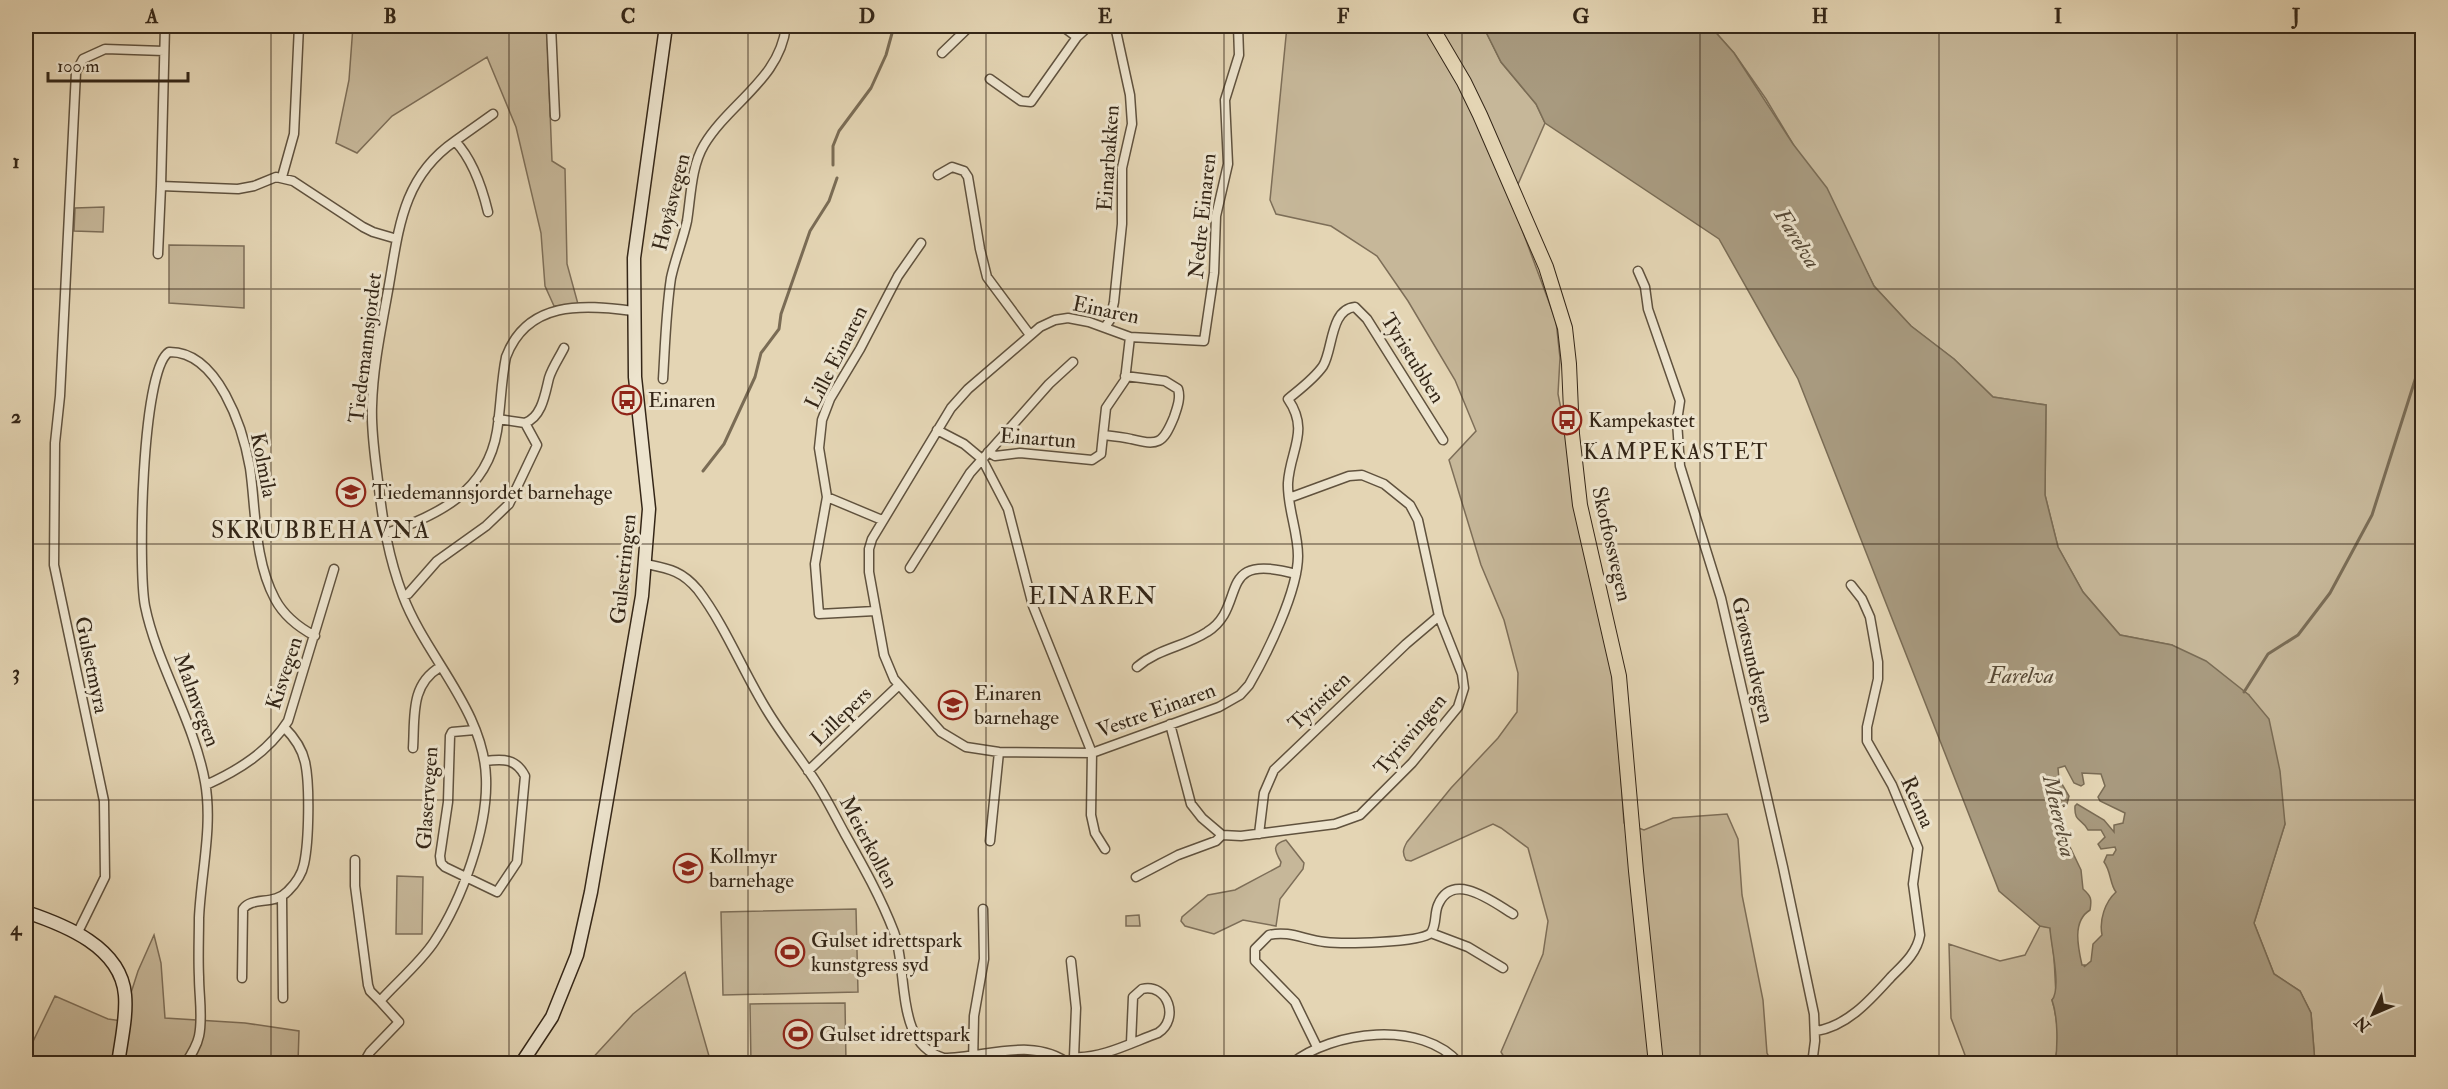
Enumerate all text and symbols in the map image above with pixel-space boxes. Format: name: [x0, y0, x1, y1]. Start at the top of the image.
text: A: [145, 4, 159, 29]
text: B: [383, 4, 397, 29]
text: C: [621, 4, 635, 29]
text: D: [859, 4, 875, 29]
text: E: [1098, 4, 1113, 29]
text: F: [1337, 4, 1350, 29]
text: G: [1573, 4, 1590, 29]
text: H: [1812, 4, 1828, 29]
text: I: [2054, 4, 2062, 29]
text: J: [2291, 4, 2300, 29]
scale bar: [48, 45, 188, 83]
text: 100 m: [57, 55, 100, 78]
street label: Einarbakken: [1091, 104, 1126, 212]
text: 1: [12, 149, 20, 174]
street label: Høyåsvegen: [646, 150, 697, 254]
street label: Nedre Einaren: [1182, 152, 1223, 280]
water label: Farelva: [1767, 202, 1826, 274]
street label: Tiedemannsjordet: [343, 271, 388, 425]
street label: Einaren: [1070, 290, 1142, 331]
street label: Lille Einaren: [799, 301, 874, 413]
street label: Tyristubben: [1374, 308, 1451, 408]
bus stop icon: Einaren: [611, 384, 643, 416]
place label: Einaren: [648, 387, 716, 414]
text: 2: [11, 404, 21, 429]
bus stop icon: Kampekastet: [1551, 404, 1583, 436]
place label: Kampekastet: [1588, 407, 1695, 434]
street label: Einartun: [999, 422, 1077, 455]
street label: Kolmila: [244, 430, 283, 500]
district label: KAMPEKASTET: [1583, 438, 1769, 466]
school or university icon: Tiedemannsjordet barnehage: [335, 476, 367, 508]
place label: Tiedemannsjordet barnehage: [372, 479, 613, 506]
street label: Skotfossvegen: [1585, 484, 1638, 604]
street label: Gulsetringen: [604, 512, 643, 626]
district label: SKRUBBEHAVNA: [211, 515, 431, 546]
district label: EINAREN: [1028, 581, 1158, 612]
street label: Grøtsundvegen: [1725, 594, 1780, 726]
street label: Gulsetmyra: [68, 614, 115, 716]
street label: Kisvegen: [260, 633, 309, 713]
street label: Malmvegen: [167, 650, 226, 751]
text: 3: [12, 660, 20, 685]
water label: Farelva: [1987, 662, 2054, 690]
street label: Tyristien: [1283, 666, 1356, 737]
street label: Vestre Einaren: [1093, 676, 1219, 744]
place label: Einaren barnehage: [974, 680, 1059, 731]
street label: Lillepers: [805, 681, 878, 752]
street label: Tyrisvingen: [1368, 688, 1453, 781]
school or university icon: Einaren barnehage: [937, 689, 969, 721]
street label: Glaservegen: [410, 745, 445, 850]
water label: Meierelva: [2036, 771, 2082, 860]
street label: Renna: [1894, 772, 1941, 833]
street label: Meierkollen: [833, 791, 904, 893]
place label: Kollmyr barnehage: [709, 843, 794, 894]
school or university icon: Kollmyr barnehage: [672, 852, 704, 884]
text: 4: [10, 916, 23, 941]
place label: Gulset idrettspark kunstgress syd: [811, 927, 962, 978]
sports icon: Gulset idrettspark kunstgress syd: [774, 936, 806, 968]
north arrow: [2343, 984, 2403, 1044]
text: N: [2350, 1011, 2376, 1037]
sports icon: Gulset idrettspark: [782, 1018, 814, 1050]
place label: Gulset idrettspark: [819, 1021, 970, 1048]

